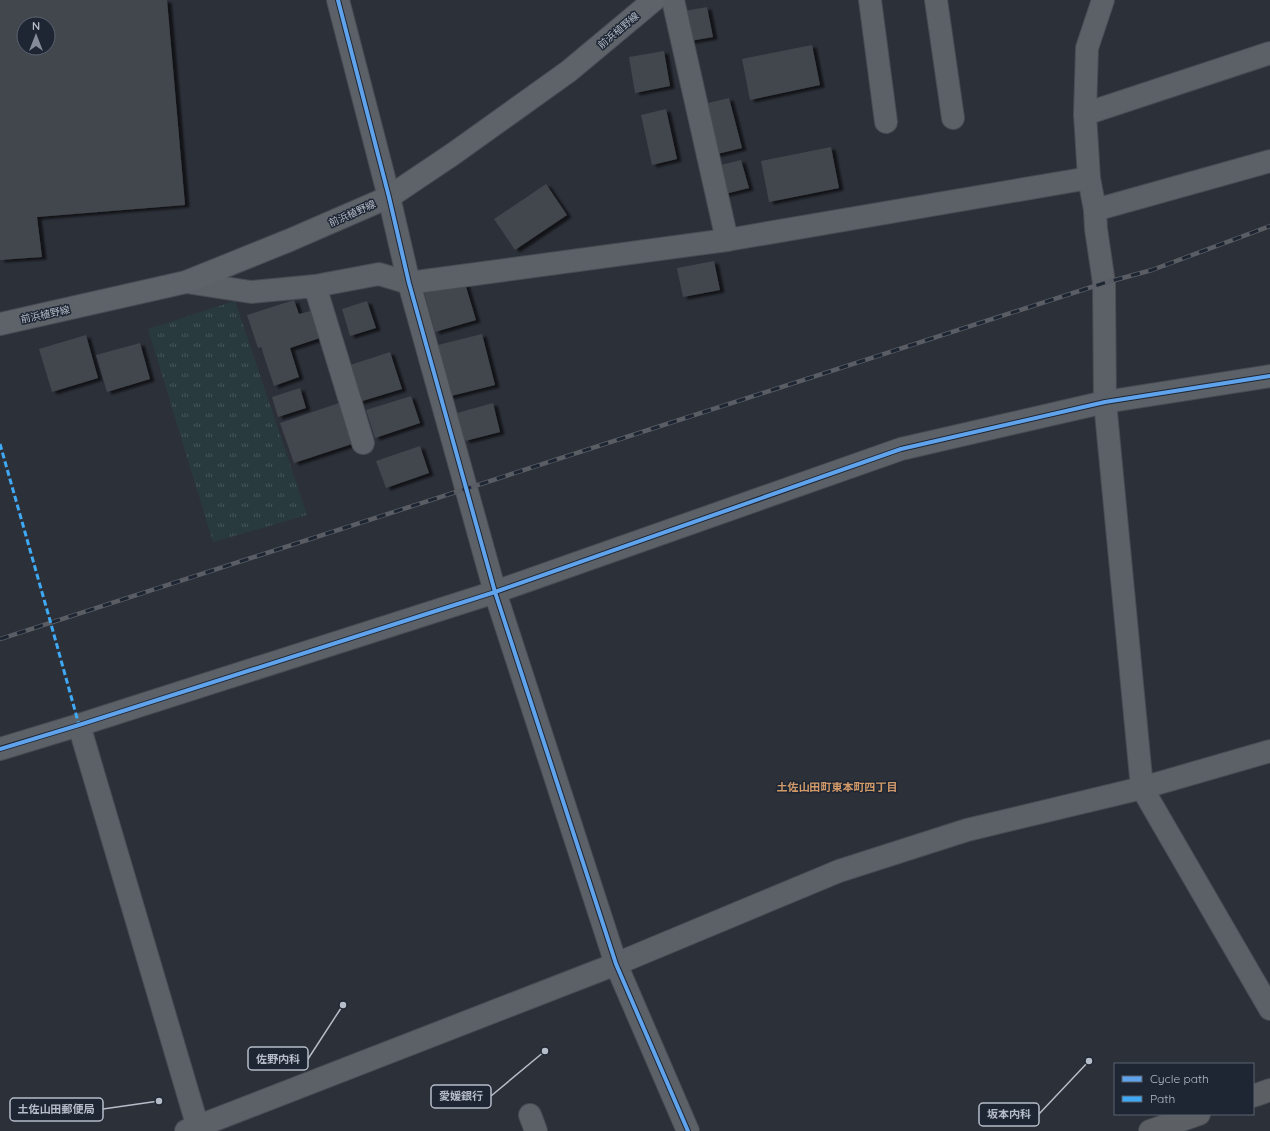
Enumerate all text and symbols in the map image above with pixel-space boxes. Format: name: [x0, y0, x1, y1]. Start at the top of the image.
street label: 前浜植野線: [595, 9, 642, 51]
north arrow: [16, 16, 56, 56]
text: N: [32, 19, 40, 33]
street label: 前浜植野線: [327, 197, 378, 230]
street label: 前浜植野線: [19, 303, 71, 326]
district label: 土佐山田町東本町四丁目: [777, 780, 898, 794]
callout: 佐野内科: [248, 1047, 308, 1070]
text: 佐野内科: [256, 1052, 300, 1066]
legend: [1114, 1063, 1254, 1115]
text: Cycle path: [1150, 1071, 1209, 1086]
callout: 愛媛銀行: [431, 1085, 491, 1108]
text: 愛媛銀行: [439, 1089, 483, 1103]
text: Path: [1150, 1091, 1175, 1106]
callout: 土佐山田郵便局: [10, 1098, 103, 1121]
text: 土佐山田郵便局: [18, 1102, 95, 1116]
callout: 坂本内科: [979, 1103, 1039, 1126]
text: 坂本内科: [987, 1107, 1031, 1121]

